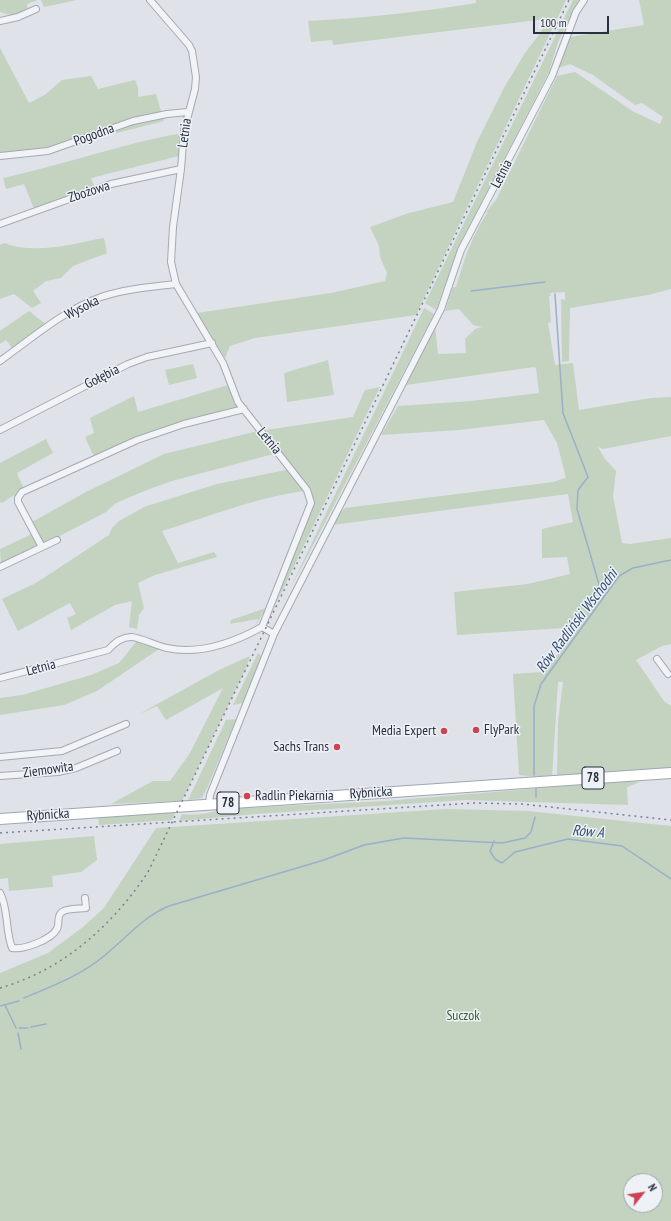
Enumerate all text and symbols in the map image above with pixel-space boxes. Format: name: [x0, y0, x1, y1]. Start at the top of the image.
scale bar: [535, 8, 611, 34]
text: 100 m: [540, 15, 567, 30]
street label: Letnia: [175, 117, 195, 149]
street label: Pogodna: [71, 120, 117, 150]
street label: Letnia: [488, 157, 516, 191]
street label: Zbożowa: [66, 177, 112, 207]
street label: Wysoka: [62, 292, 102, 324]
street label: Gołębia: [82, 361, 122, 393]
street label: Letnia: [253, 424, 285, 458]
water label: Rów Radliński Wschodni: [532, 566, 622, 676]
street label: Letnia: [25, 656, 57, 680]
place label: FlyPark: [484, 722, 519, 738]
place label: Media Expert: [372, 723, 436, 739]
marker: FlyPark: [471, 725, 481, 735]
marker: Media Expert: [439, 726, 449, 736]
place label: Sachs Trans: [273, 739, 329, 755]
marker: Sachs Trans: [332, 742, 342, 752]
street label: Ziemowita: [22, 758, 74, 782]
road number: 78: [582, 767, 604, 789]
street label: Rybnicka: [349, 783, 393, 803]
place label: Radlin Piekarnia: [255, 788, 334, 804]
marker: Radlin Piekarnia: [242, 791, 252, 801]
road number: 78: [217, 792, 239, 814]
street label: Rybnicka: [26, 805, 70, 825]
water label: Rów A: [571, 822, 605, 842]
park label: Suczok: [446, 1008, 480, 1024]
north arrow: [623, 1173, 663, 1213]
text: N: [645, 1181, 660, 1194]

